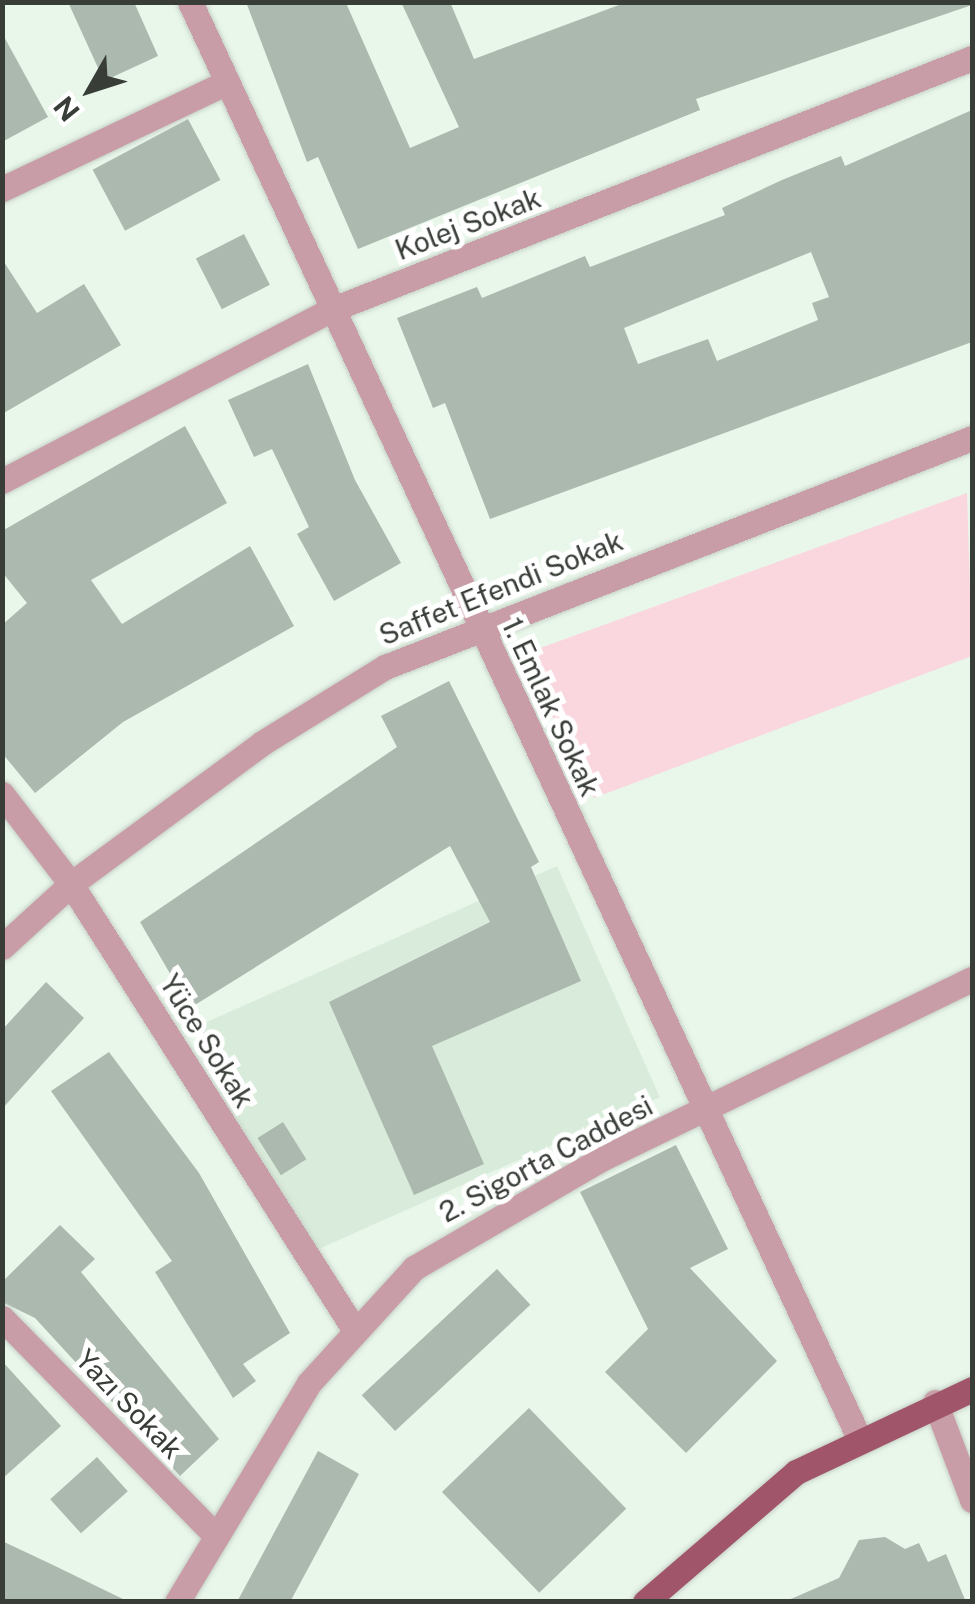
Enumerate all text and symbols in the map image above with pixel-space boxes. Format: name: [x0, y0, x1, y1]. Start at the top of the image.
north arrow: [40, 40, 140, 140]
text: N: [47, 90, 86, 128]
street label: Kolej Sokak: [391, 181, 545, 267]
street label: Saffet Efendi Sokak: [374, 524, 628, 652]
street label: 1. Emlak Sokak: [495, 612, 607, 802]
street label: Yüce Sokak: [153, 968, 261, 1114]
street label: 2. Sigorta Caddesi: [434, 1089, 658, 1229]
street label: Yazı Sokak: [69, 1342, 189, 1466]

